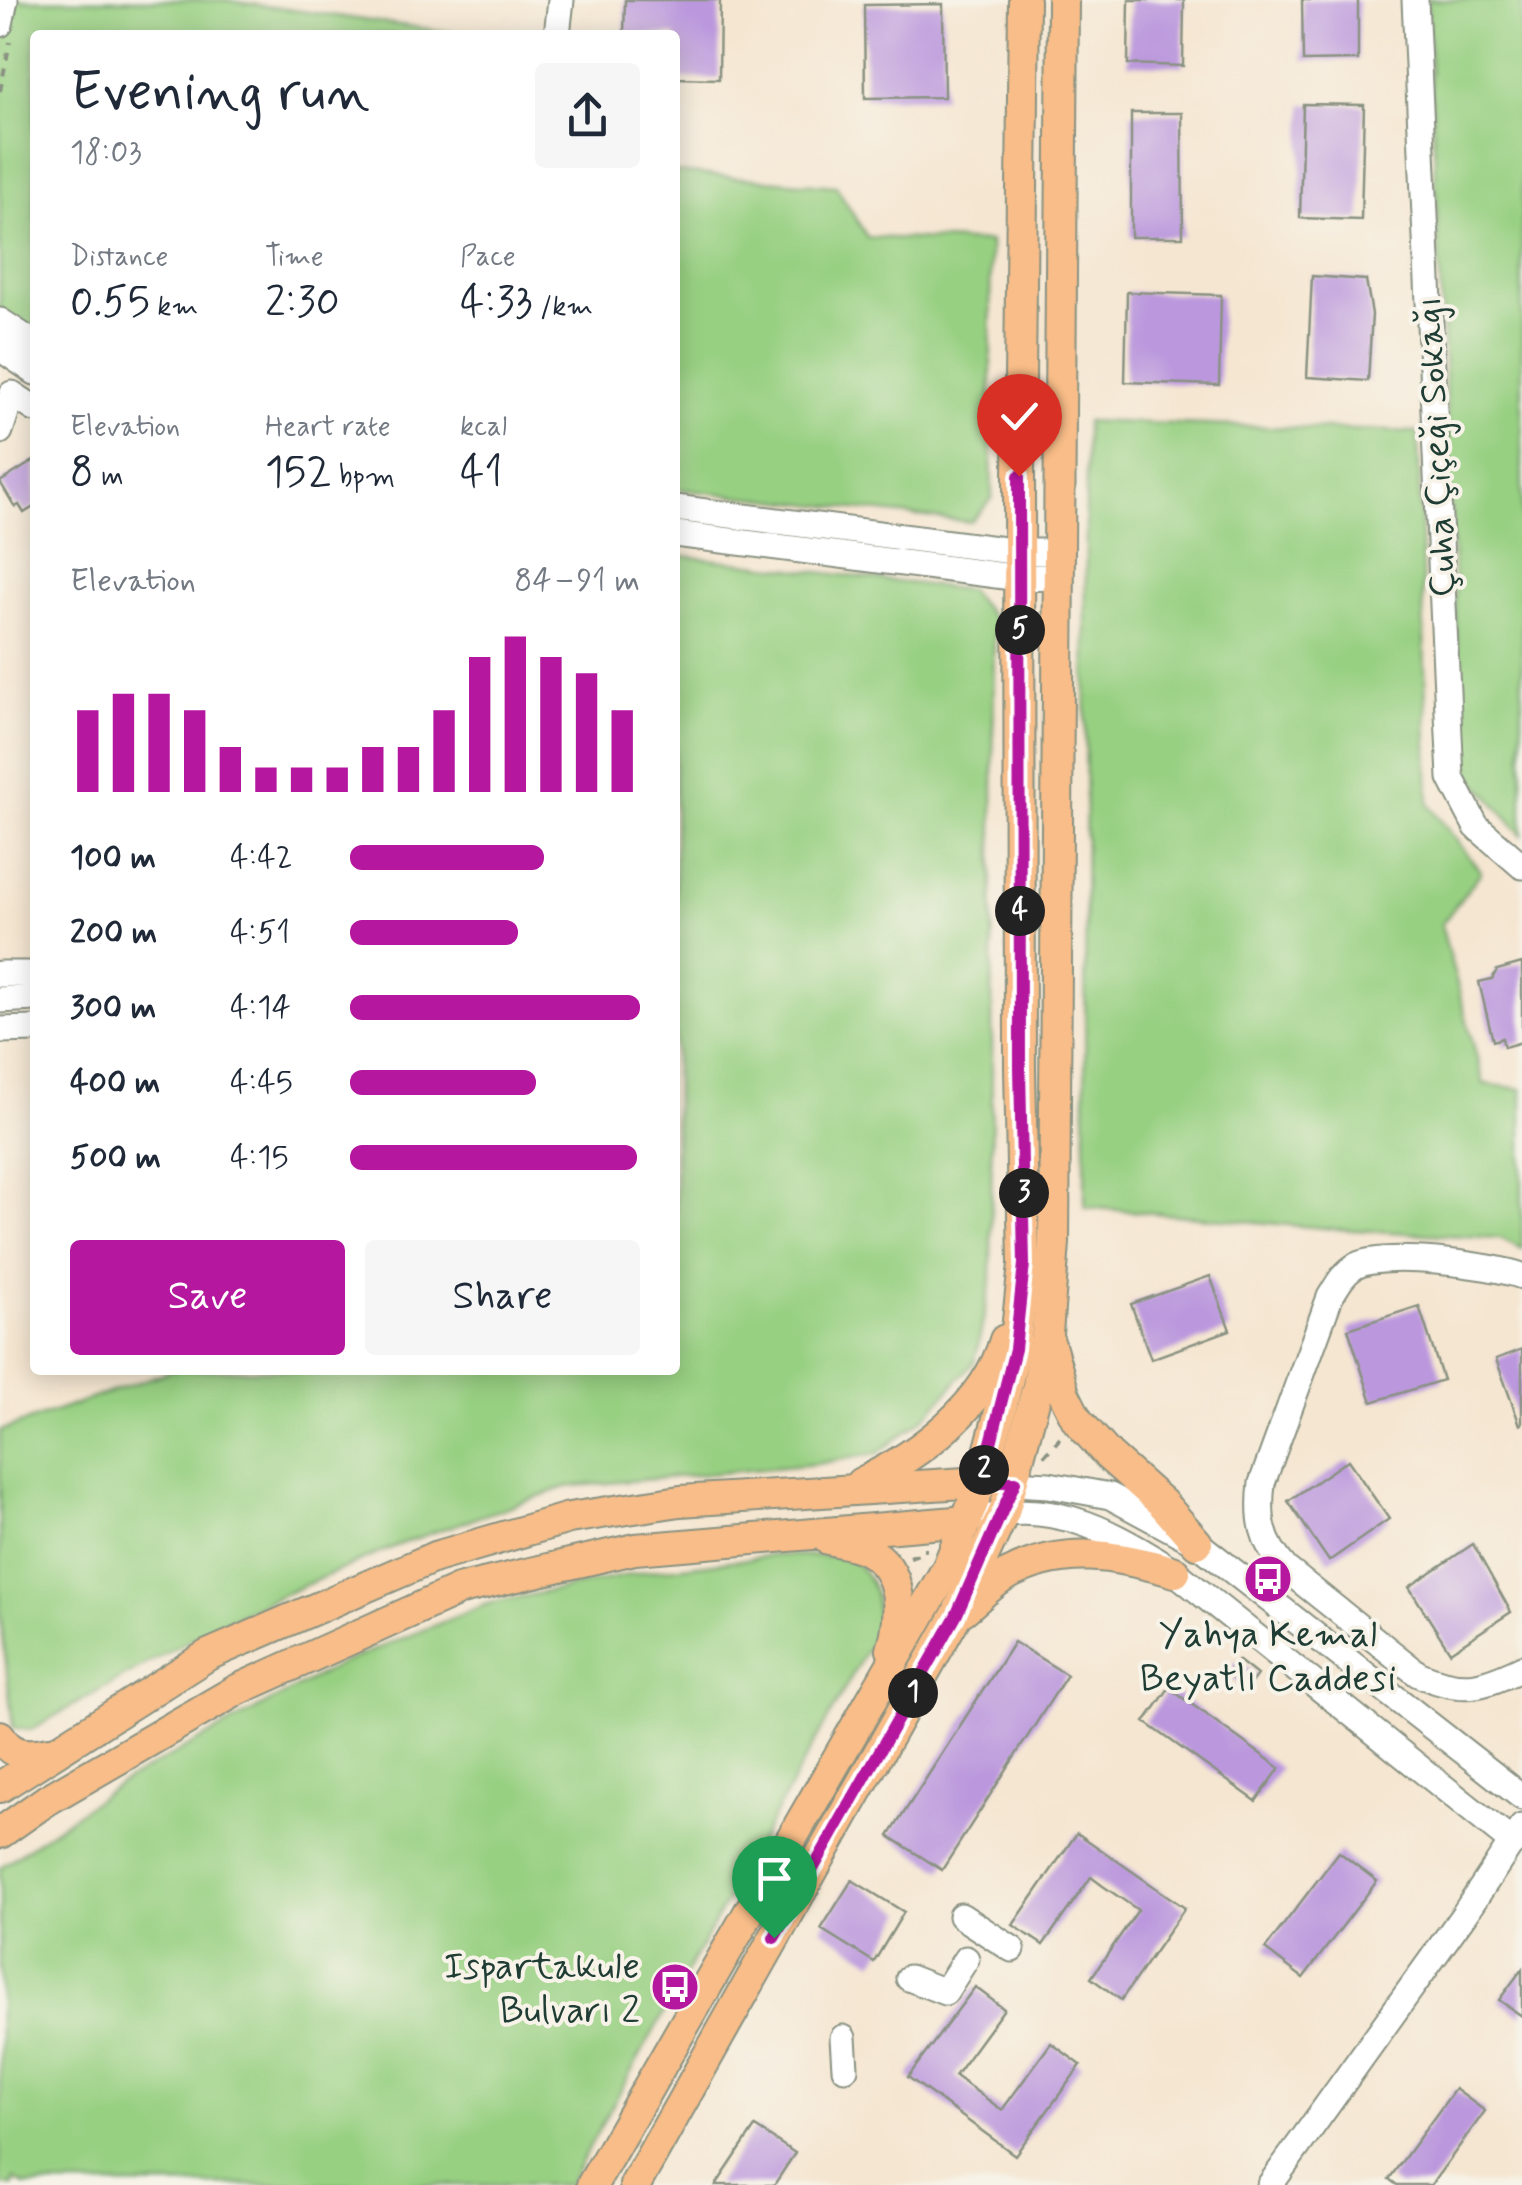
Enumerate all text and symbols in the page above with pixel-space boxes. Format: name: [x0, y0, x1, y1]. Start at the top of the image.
text: Evening run: [70, 58, 370, 130]
button: share: [535, 63, 640, 168]
text: 18:03: [70, 132, 142, 174]
text: Distance: [70, 239, 168, 276]
text: Time: [265, 239, 324, 276]
text: Pace: [460, 239, 516, 276]
text: 0.55: [70, 276, 150, 331]
text: 2:30: [265, 276, 340, 331]
text: 4:33: [460, 276, 532, 331]
text: km: [150, 289, 198, 326]
text: /km: [532, 289, 593, 326]
street label: Çuha Çiçeği Sokağı: [1405, 295, 1470, 598]
pin: [977, 374, 1062, 477]
icon: check: [992, 389, 1047, 444]
text: Elevation: [70, 409, 180, 446]
text: Heart rate: [265, 409, 391, 446]
text: kcal: [460, 409, 507, 446]
text: 8: [70, 446, 94, 501]
text: 152: [265, 446, 331, 501]
text: 41: [460, 446, 503, 501]
text: m: [94, 459, 124, 496]
text: bpm: [331, 459, 395, 496]
text: Elevation: [70, 560, 196, 602]
text: 84–91 m: [514, 560, 640, 602]
pin: 5: [995, 605, 1045, 655]
text: 5: [1012, 611, 1028, 648]
text: 100 m: [70, 837, 156, 879]
text: 4:42: [230, 837, 293, 879]
pin: 4: [995, 886, 1045, 936]
text: 4: [1012, 892, 1028, 929]
text: 200 m: [70, 912, 157, 954]
text: 4:51: [230, 912, 290, 954]
text: 300 m: [70, 987, 156, 1029]
text: 4:14: [230, 987, 291, 1029]
text: 400 m: [70, 1062, 160, 1104]
text: 4:45: [230, 1062, 293, 1104]
text: 500 m: [70, 1137, 161, 1179]
text: 4:15: [230, 1137, 289, 1179]
pin: 3: [999, 1168, 1049, 1218]
text: 3: [1018, 1174, 1030, 1211]
button: Save: [70, 1240, 345, 1355]
button: Share: [365, 1240, 640, 1355]
pin: 2: [959, 1445, 1009, 1495]
text: 2: [977, 1451, 991, 1488]
bus stop icon: Yahya Kemal Beyatlı Caddesi: [1242, 1553, 1294, 1605]
place label: Yahya Kemal Beyatlı Caddesi: [1140, 1611, 1396, 1704]
pin: 1: [888, 1668, 938, 1718]
text: 1: [907, 1674, 919, 1711]
pin: [732, 1836, 817, 1939]
icon: arrive: [747, 1851, 802, 1906]
place label: Ispartakule Bulvarı 2: [444, 1943, 640, 2036]
bus stop icon: Ispartakule Bulvarı 2: [649, 1961, 701, 2013]

